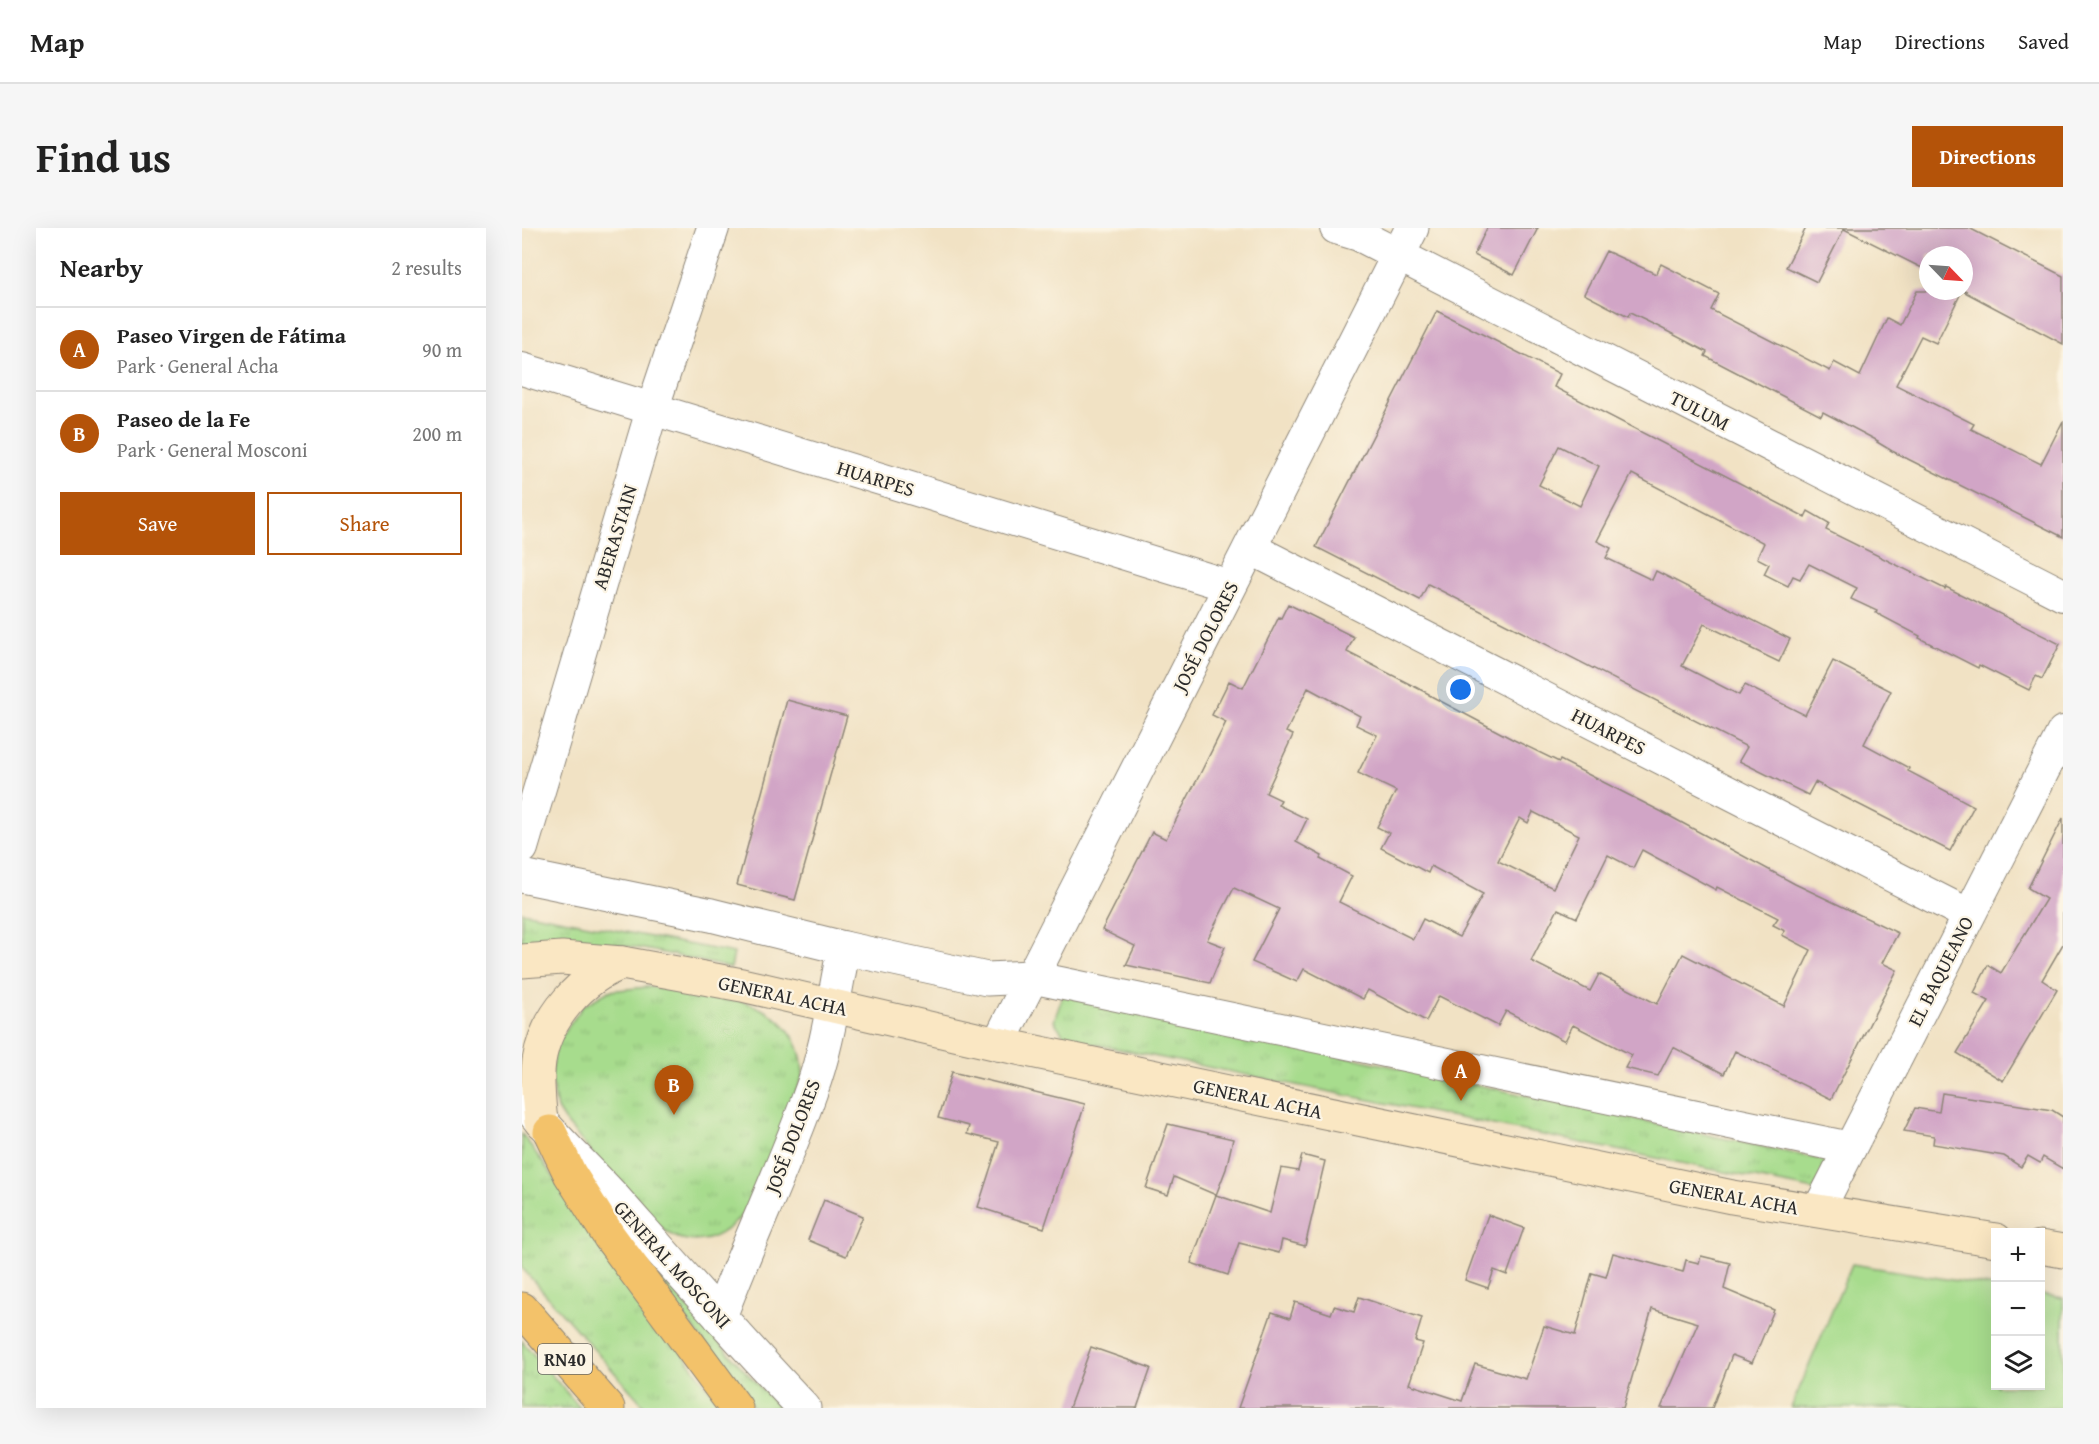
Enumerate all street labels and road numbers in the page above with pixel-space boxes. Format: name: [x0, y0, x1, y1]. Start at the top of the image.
street label: TULUM: [1665, 383, 1735, 437]
street label: HUARPES: [834, 452, 918, 504]
street label: ABERASTAIN: [584, 481, 644, 593]
street label: JOSÉ DOLORES: [1163, 576, 1245, 699]
street label: HUARPES: [1567, 700, 1651, 762]
street label: EL BAQUEANO: [1900, 911, 1980, 1031]
street label: GENERAL ACHA: [716, 967, 850, 1023]
street label: GENERAL ACHA: [1191, 1070, 1325, 1126]
street label: JOSÉ DOLORES: [756, 1075, 827, 1200]
street label: GENERAL ACHA: [1667, 1170, 1801, 1222]
street label: GENERAL MOSCONI: [608, 1194, 738, 1334]
road number: RN40: [538, 1344, 592, 1374]

